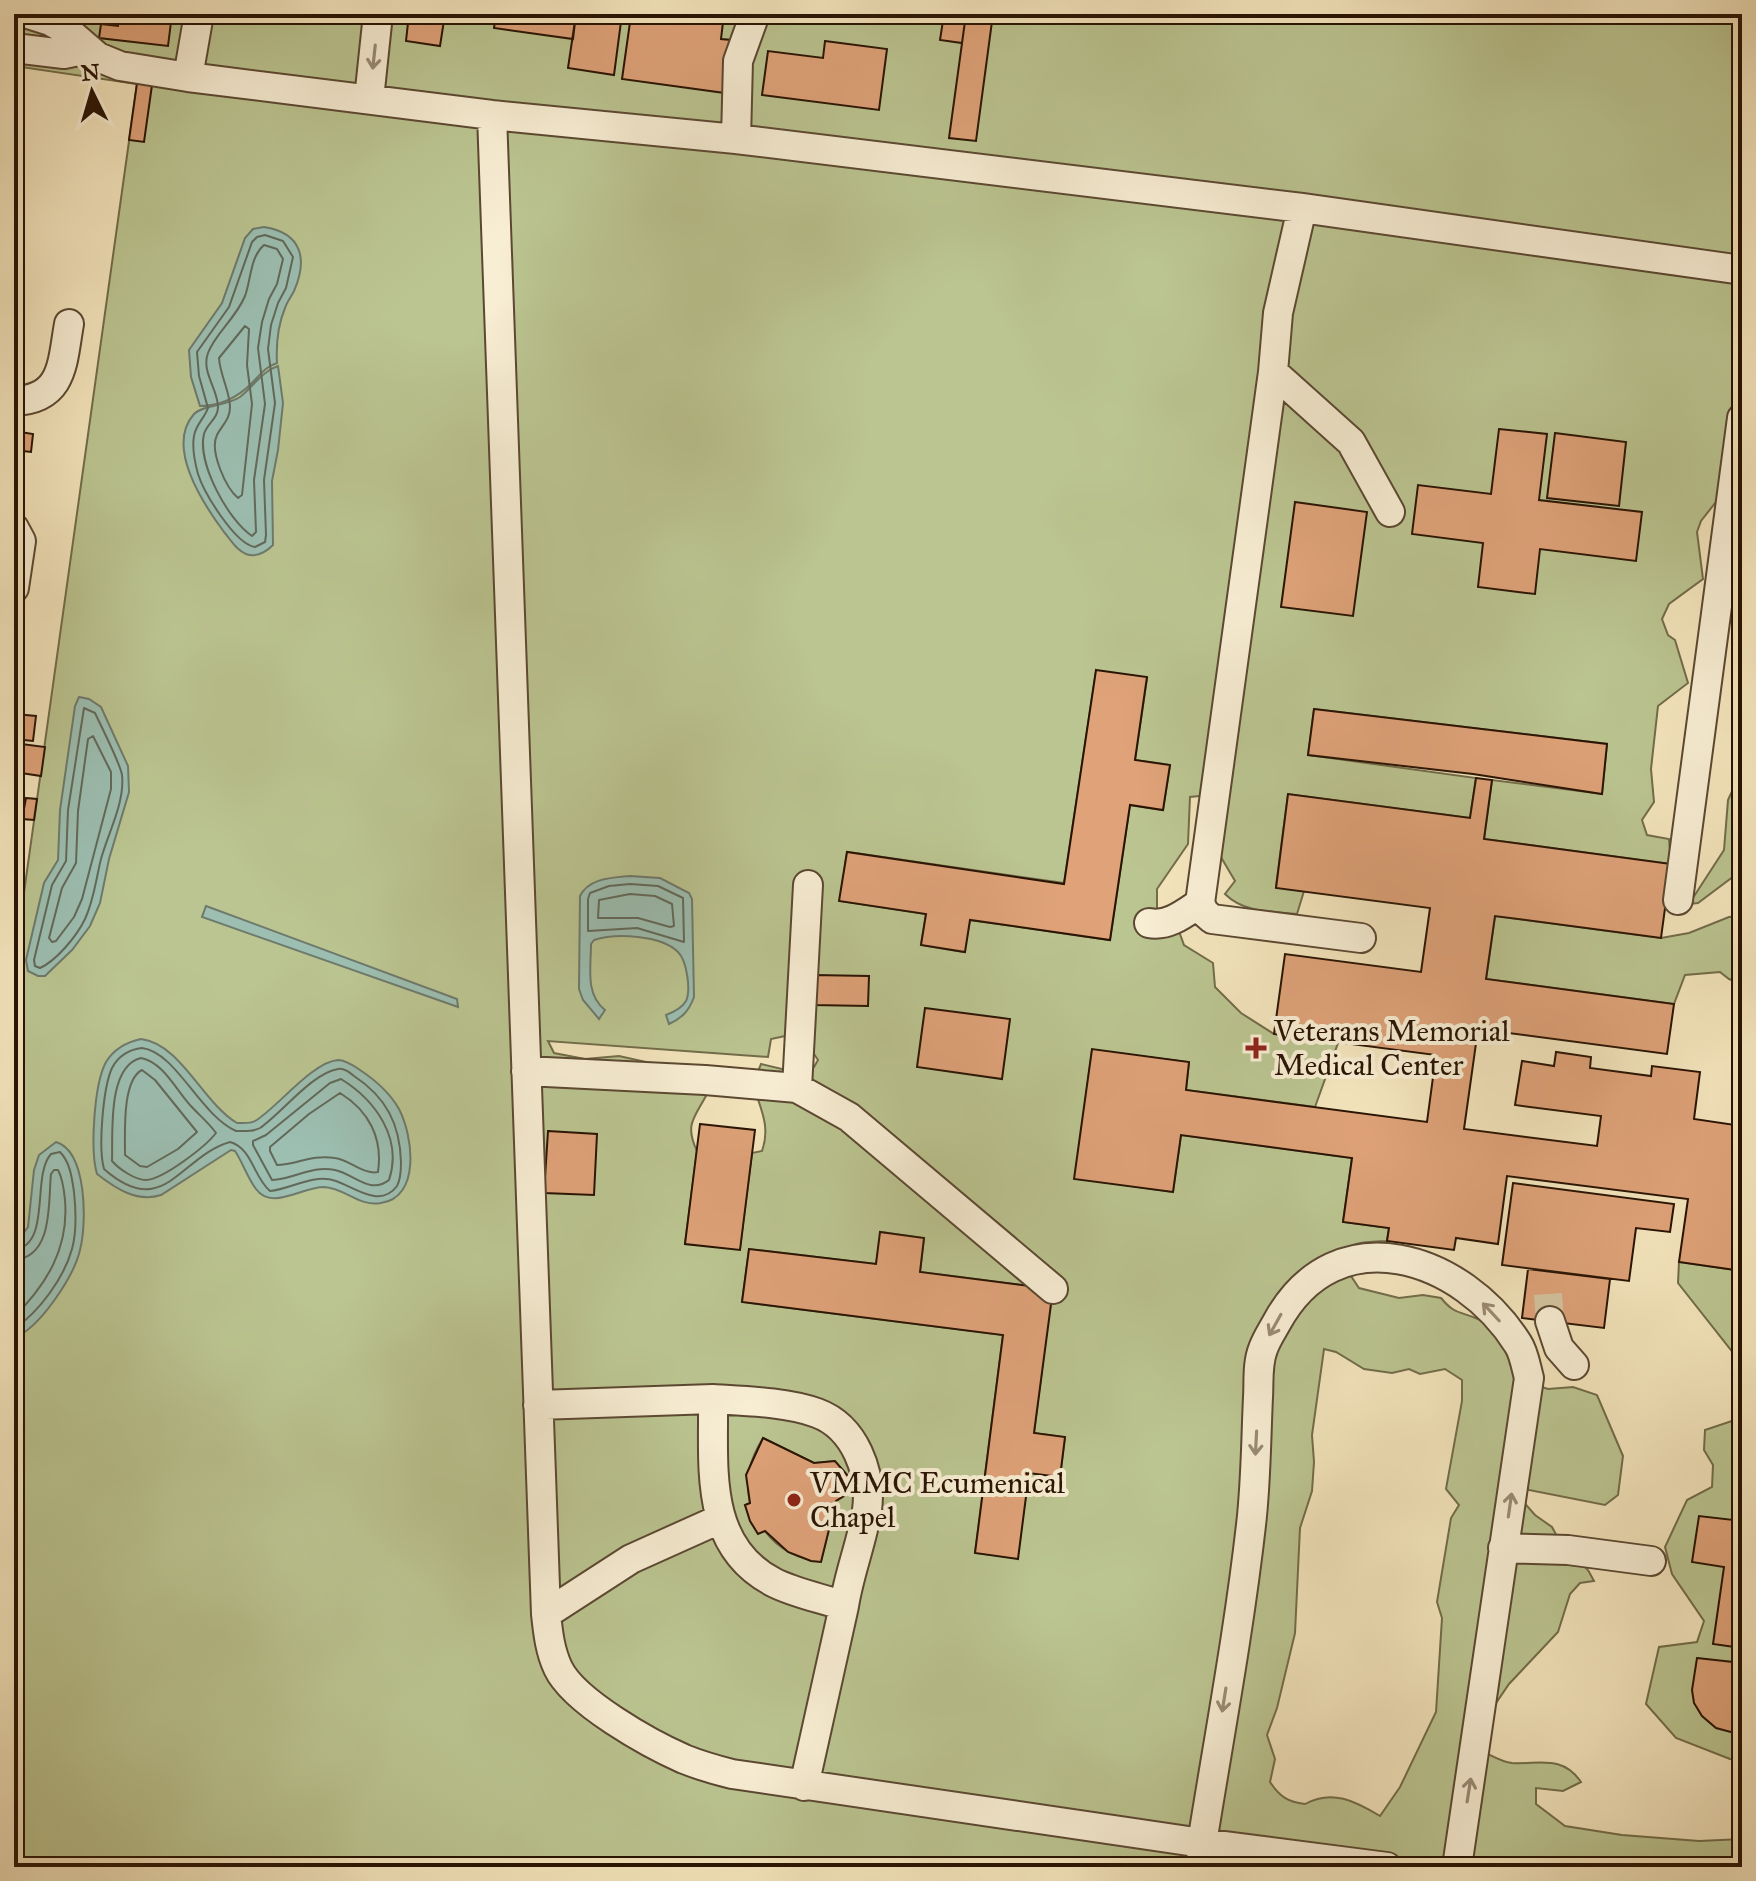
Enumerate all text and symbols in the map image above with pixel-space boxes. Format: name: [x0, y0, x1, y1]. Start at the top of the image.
one-way arrow: [366, 43, 381, 69]
north arrow: [52, 52, 132, 132]
text: N: [80, 58, 101, 87]
place label: Veterans Memorial Medical Center: [1273, 1013, 1511, 1083]
marker: Veterans Memorial Medical Center: [1245, 1037, 1267, 1059]
one-way arrow: [1482, 1302, 1501, 1323]
one-way arrow: [1267, 1313, 1282, 1337]
one-way arrow: [1248, 1429, 1263, 1456]
place label: VMMC Ecumenical Chapel: [809, 1465, 1066, 1535]
marker: VMMC Ecumenical Chapel: [785, 1491, 803, 1509]
one-way arrow: [1503, 1493, 1518, 1518]
one-way arrow: [1216, 1687, 1231, 1713]
one-way arrow: [1462, 1778, 1477, 1803]

